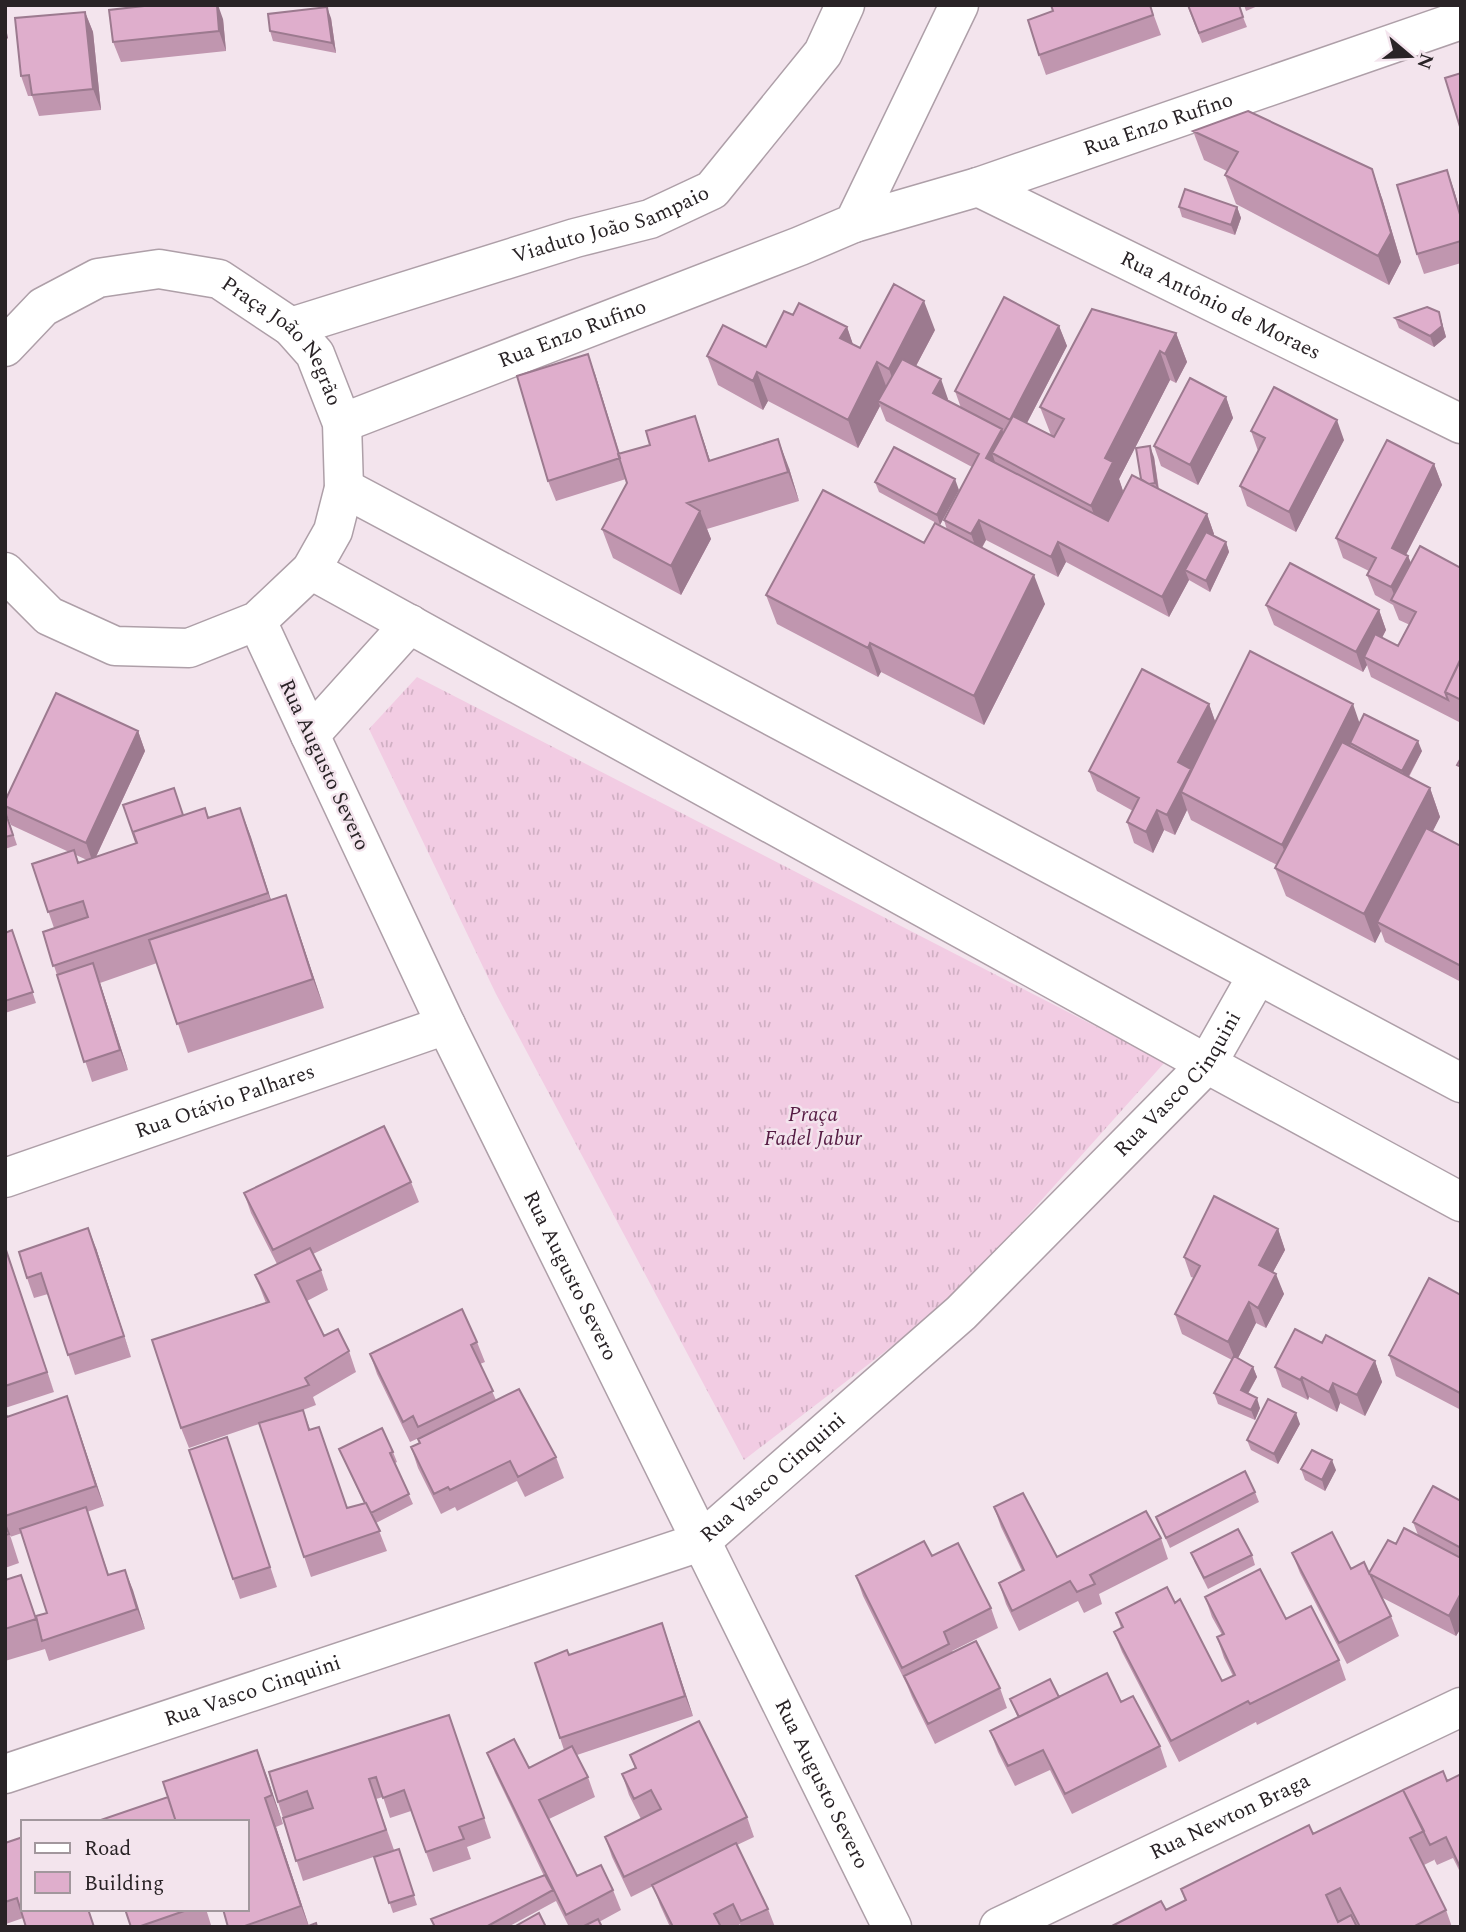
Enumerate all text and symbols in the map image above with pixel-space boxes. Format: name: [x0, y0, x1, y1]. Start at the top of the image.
north arrow: [1375, 21, 1445, 91]
text: N: [1408, 49, 1441, 73]
street label: Rua Enzo Rufino: [1079, 84, 1238, 165]
street label: Viaduto João Sampaio: [508, 177, 715, 273]
street label: Rua Antônio de Moraes: [1115, 243, 1326, 369]
street label: Praça João Negrão: [214, 269, 350, 411]
street label: Rua Enzo Rufino: [494, 291, 651, 377]
street label: Rua Augusto Severo: [270, 674, 378, 856]
street label: Rua Vasco Cinquini: [1107, 1005, 1250, 1165]
street label: Rua Otávio Palhares: [131, 1056, 319, 1148]
park label: Praça Fadel Jabur: [764, 1099, 863, 1155]
street label: Rua Augusto Severo: [514, 1185, 626, 1366]
street label: Rua Vasco Cinquini: [693, 1405, 853, 1551]
street label: Rua Vasco Cinquini: [160, 1647, 345, 1736]
street label: Rua Augusto Severo: [766, 1693, 877, 1875]
street label: Rua Newton Braga: [1145, 1765, 1316, 1869]
legend: [21, 1820, 248, 1911]
text: Road: [84, 1833, 131, 1865]
text: Building: [84, 1868, 164, 1900]

